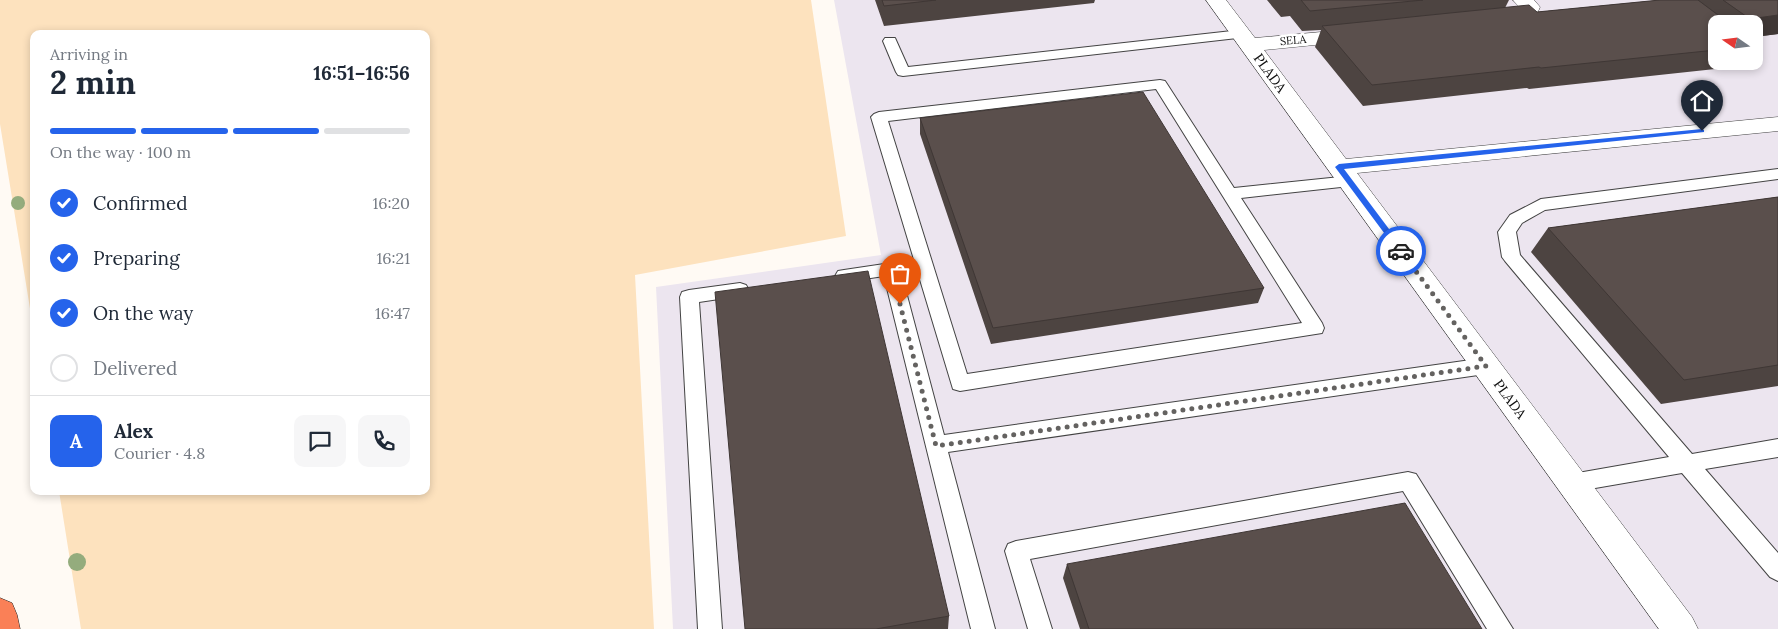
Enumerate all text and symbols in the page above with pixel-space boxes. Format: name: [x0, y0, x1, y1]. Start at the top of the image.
north arrow: [1708, 15, 1762, 70]
map controls: [1708, 15, 1763, 70]
street label: SELA: [1279, 32, 1308, 48]
text: Arriving in: [50, 44, 128, 64]
street label: PLADA: [1250, 50, 1290, 96]
text: 16:51–16:56: [313, 61, 410, 85]
text: 2 min: [50, 62, 136, 103]
pin: [1681, 80, 1723, 131]
icon: home: [1688, 87, 1716, 115]
text: On the way · 100 m: [50, 142, 191, 162]
icon: check: [50, 189, 78, 217]
text: Confirmed: [93, 191, 188, 215]
text: 16:20: [372, 193, 410, 213]
courier: [1376, 226, 1426, 276]
icon: car: [1387, 237, 1415, 265]
icon: check: [50, 244, 78, 272]
text: Preparing: [93, 246, 180, 270]
text: 16:21: [377, 248, 410, 268]
pin: [879, 253, 921, 304]
icon: bag: [886, 260, 914, 288]
icon: check: [50, 299, 78, 327]
text: On the way: [93, 301, 193, 325]
text: 16:47: [375, 303, 410, 323]
text: Delivered: [93, 356, 177, 380]
street label: PLADA: [1490, 376, 1530, 422]
button: chat: [294, 415, 346, 467]
button: phone: [358, 415, 410, 467]
text: Alex: [114, 419, 153, 443]
text: A: [70, 429, 82, 453]
text: Courier · 4.8: [114, 443, 205, 463]

